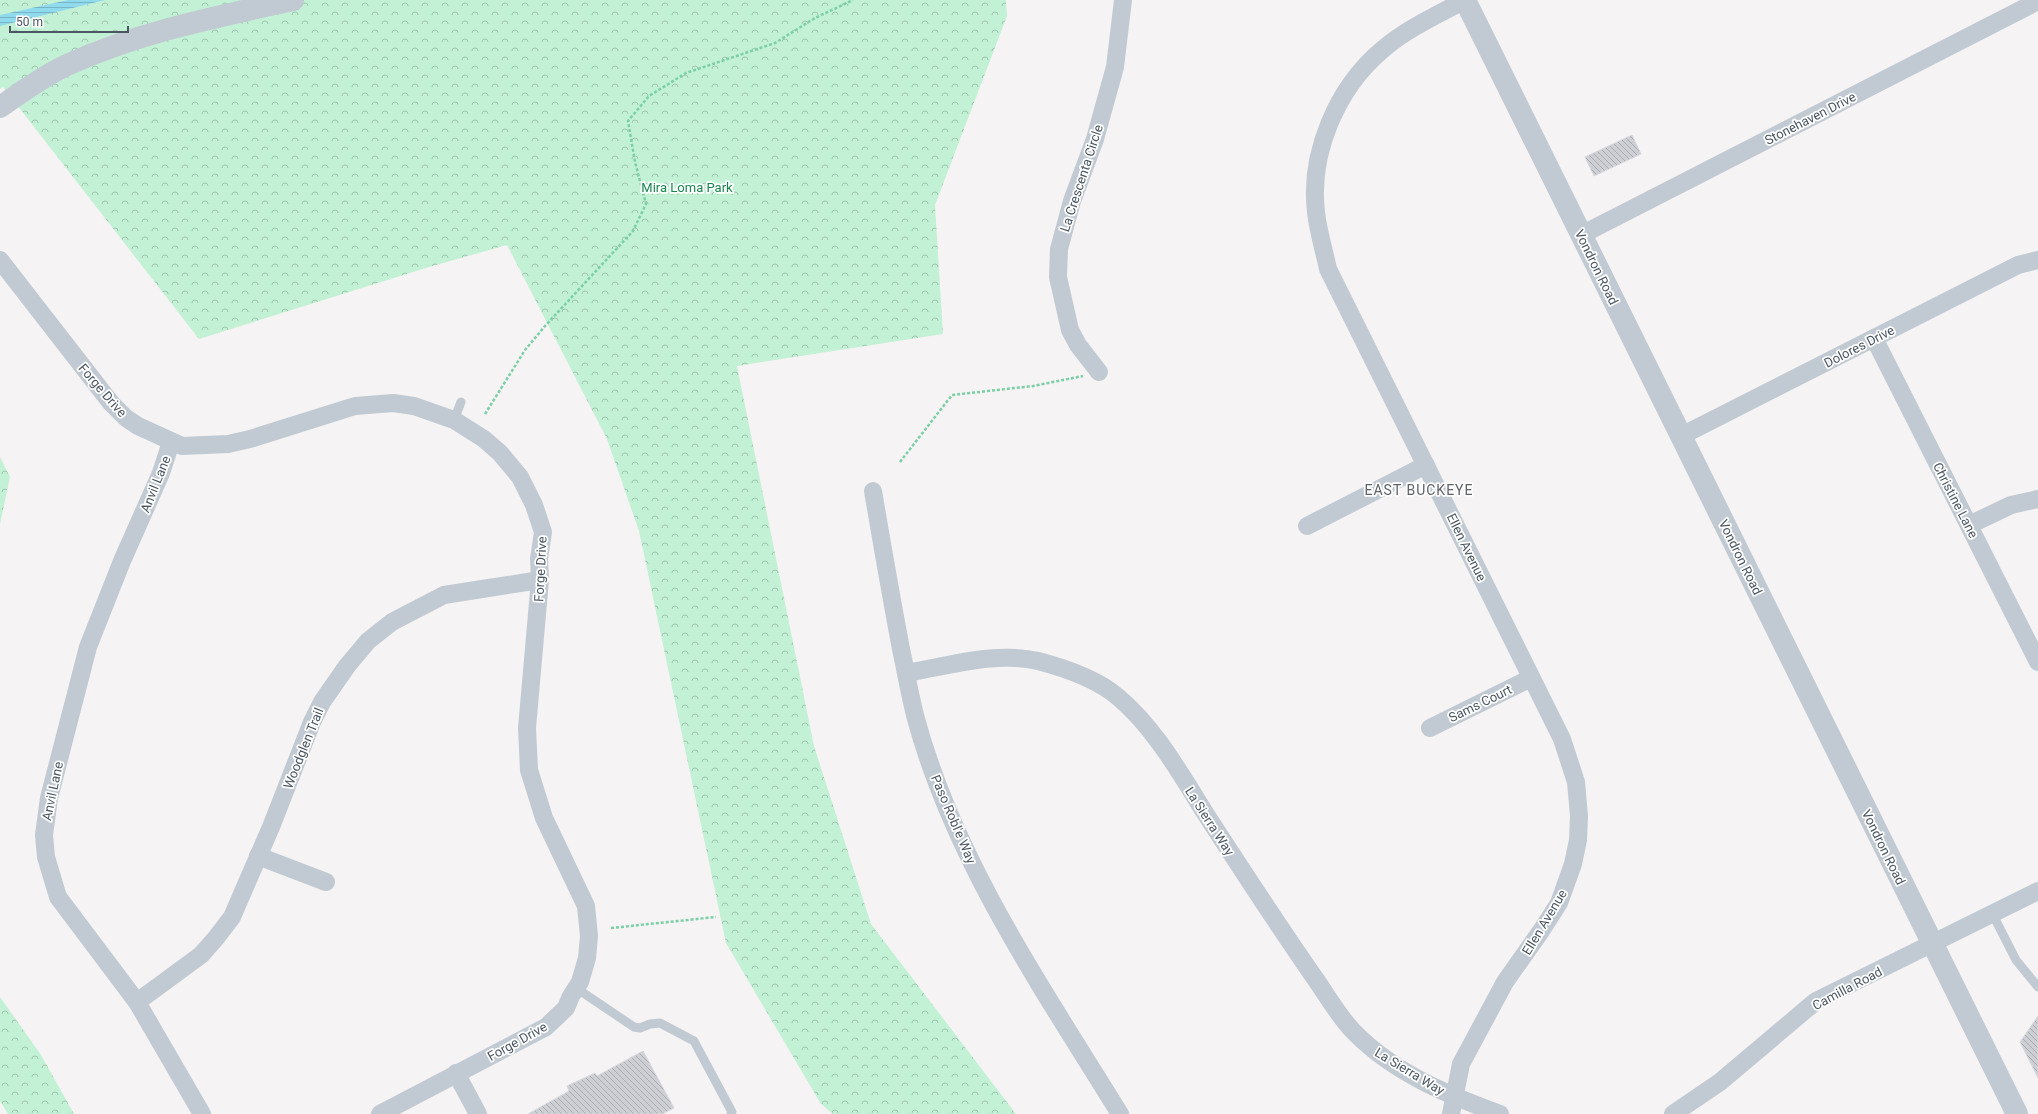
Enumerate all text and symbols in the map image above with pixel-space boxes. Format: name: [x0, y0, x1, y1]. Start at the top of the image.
scale bar: [10, 8, 128, 34]
text: 50 m: [16, 15, 43, 29]
street label: Stonehaven Drive: [1762, 89, 1858, 148]
street label: La Crescenta Circle: [1057, 123, 1106, 234]
park label: Mira Loma Park: [641, 180, 733, 195]
street label: Vondron Road: [1572, 227, 1621, 307]
street label: Dolores Drive: [1822, 322, 1897, 371]
street label: Forge Drive: [76, 361, 130, 420]
street label: Anvil Lane: [137, 454, 174, 515]
street label: Christine Lane: [1930, 460, 1981, 541]
district label: EAST BUCKEYE: [1365, 482, 1473, 498]
street label: Ellen Avenue: [1444, 511, 1489, 584]
street label: Vondron Road: [1716, 517, 1765, 597]
street label: Forge Drive: [531, 536, 550, 602]
street label: Sams Court: [1446, 682, 1514, 725]
street label: Woodglen Trail: [280, 706, 326, 791]
street label: Anvil Lane: [39, 760, 66, 822]
street label: Paso Robl'e Way: [928, 773, 979, 866]
street label: La Sierra Way: [1182, 784, 1237, 858]
street label: Vondron Road: [1859, 807, 1908, 887]
street label: Ellen Avenue: [1519, 887, 1570, 958]
street label: Camilla Road: [1810, 964, 1885, 1013]
street label: Forge Drive: [485, 1019, 550, 1064]
street label: La Sierra Way: [1372, 1045, 1447, 1098]

